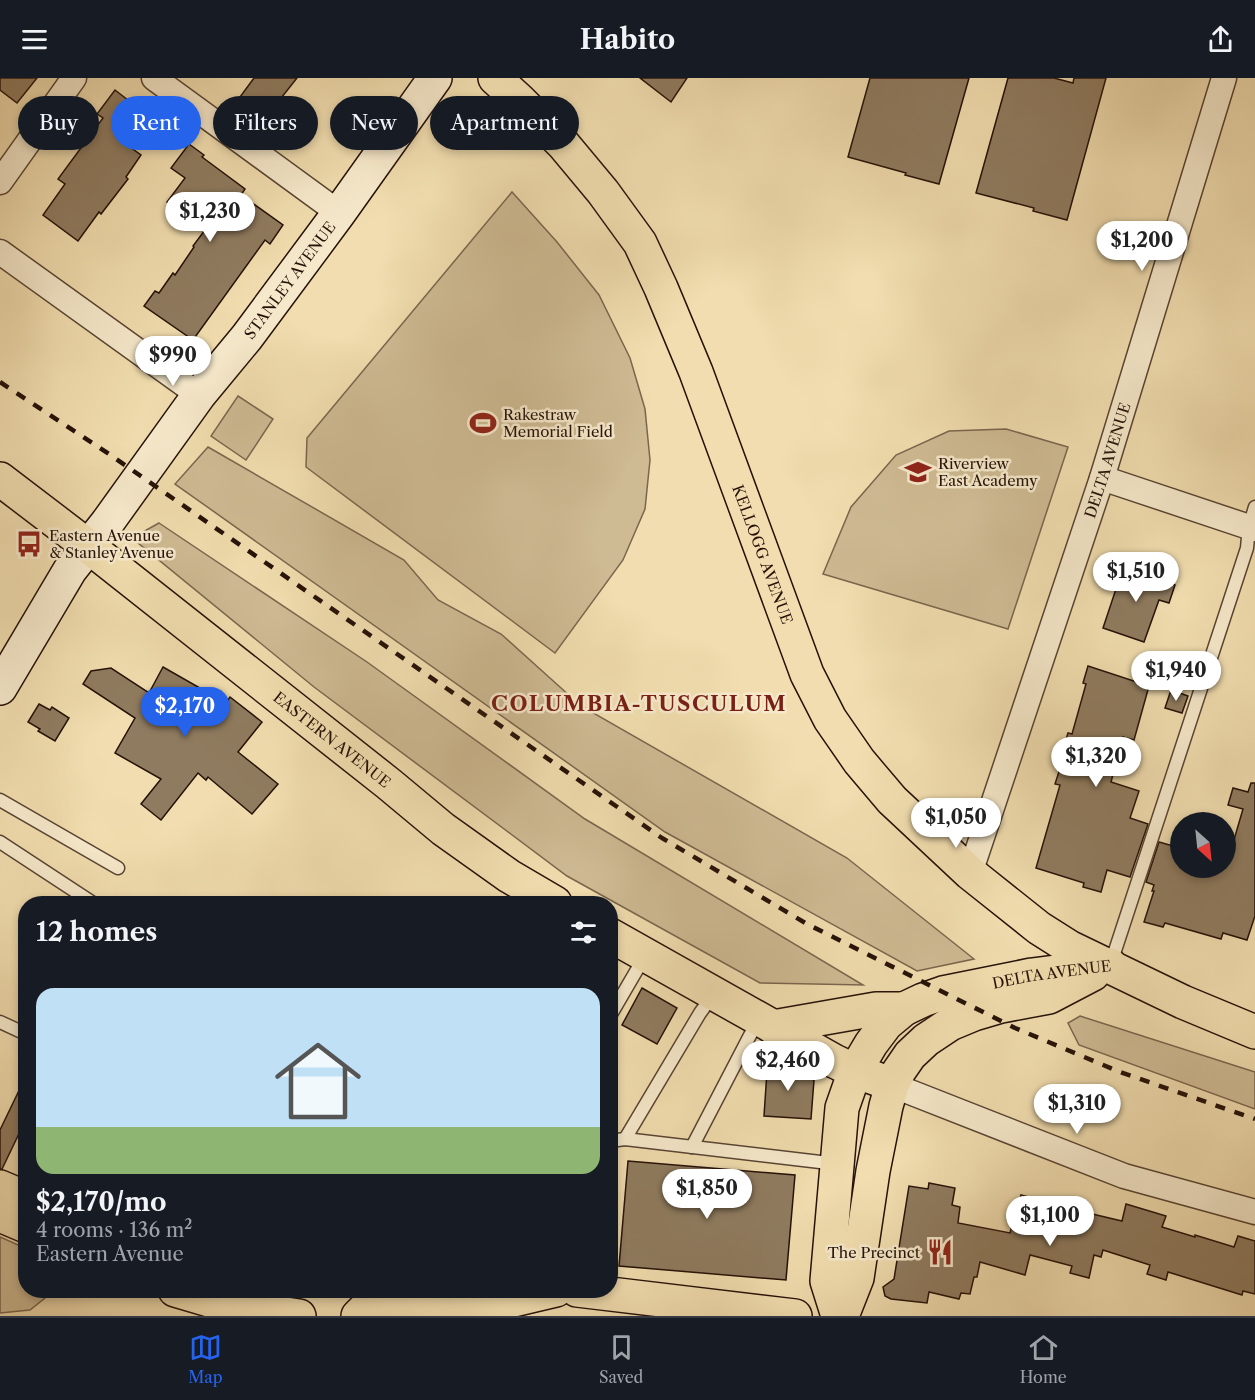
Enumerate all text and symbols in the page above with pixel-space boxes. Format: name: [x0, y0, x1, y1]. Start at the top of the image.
icon: menu: [18, 23, 51, 56]
text: Habito: [580, 23, 675, 56]
icon: share: [1204, 23, 1237, 56]
chip: Buy: [18, 96, 99, 150]
chip: Rent: [111, 96, 201, 150]
chip: Filters: [213, 96, 318, 150]
chip: New: [330, 96, 418, 150]
chip: Apartment: [430, 96, 579, 150]
pin: $1,230: [161, 192, 259, 243]
text: $1,230: [179, 199, 241, 223]
street label: STANLEY AVENUE: [240, 217, 339, 342]
pin: $1,200: [1093, 221, 1191, 272]
text: $1,200: [1111, 228, 1173, 252]
pin: $990: [137, 336, 209, 387]
text: $990: [149, 343, 197, 367]
street label: DELTA AVENUE: [1080, 400, 1134, 520]
place label: Rakestraw Memorial Field: [503, 405, 613, 441]
sports icon: Rakestraw Memorial Field: [468, 408, 498, 438]
place label: Riverview East Academy: [938, 454, 1038, 490]
school or university icon: Riverview East Academy: [903, 457, 933, 487]
street label: KELLOGG AVENUE: [729, 482, 797, 626]
place label: Eastern Avenue & Stanley Avenue: [49, 526, 174, 562]
bus stop icon: Eastern Avenue & Stanley Avenue: [14, 529, 44, 559]
pin: $1,510: [1087, 552, 1185, 603]
text: $1,510: [1107, 559, 1165, 583]
pin: $1,940: [1127, 651, 1225, 702]
text: $1,940: [1145, 658, 1207, 682]
pin: $2,170: [136, 687, 234, 738]
street label: EASTERN AVENUE: [270, 687, 395, 791]
district label: COLUMBIA-TUSCULUM: [491, 691, 787, 716]
text: $2,170: [155, 694, 215, 718]
pin: $1,320: [1047, 737, 1145, 788]
text: $1,320: [1065, 744, 1127, 768]
pin: $1,050: [907, 798, 1005, 849]
text: $1,050: [925, 805, 987, 829]
north arrow: [1170, 812, 1236, 878]
map controls: [1170, 812, 1236, 878]
text: 12 homes: [36, 916, 157, 948]
icon: filters: [567, 916, 600, 949]
street label: DELTA AVENUE: [990, 955, 1112, 992]
icon: home: [264, 1027, 372, 1135]
pin: $2,460: [739, 1041, 837, 1092]
text: $2,460: [755, 1048, 821, 1072]
pin: $1,310: [1028, 1084, 1126, 1135]
text: $1,310: [1048, 1091, 1106, 1115]
pin: $1,850: [658, 1169, 756, 1220]
text: $1,850: [676, 1176, 738, 1200]
text: $2,170/mo: [36, 1186, 167, 1218]
pin: $1,100: [1001, 1196, 1099, 1247]
text: $1,100: [1020, 1203, 1080, 1227]
text: 4 rooms · 136 m²: [36, 1218, 192, 1242]
restaurant icon: The Precinct: [925, 1237, 955, 1267]
text: Eastern Avenue: [36, 1242, 184, 1266]
place label: The Precinct: [828, 1243, 921, 1262]
tab: Map: [188, 1331, 223, 1387]
tab: Saved: [599, 1331, 643, 1387]
tab: Home: [1020, 1331, 1067, 1387]

